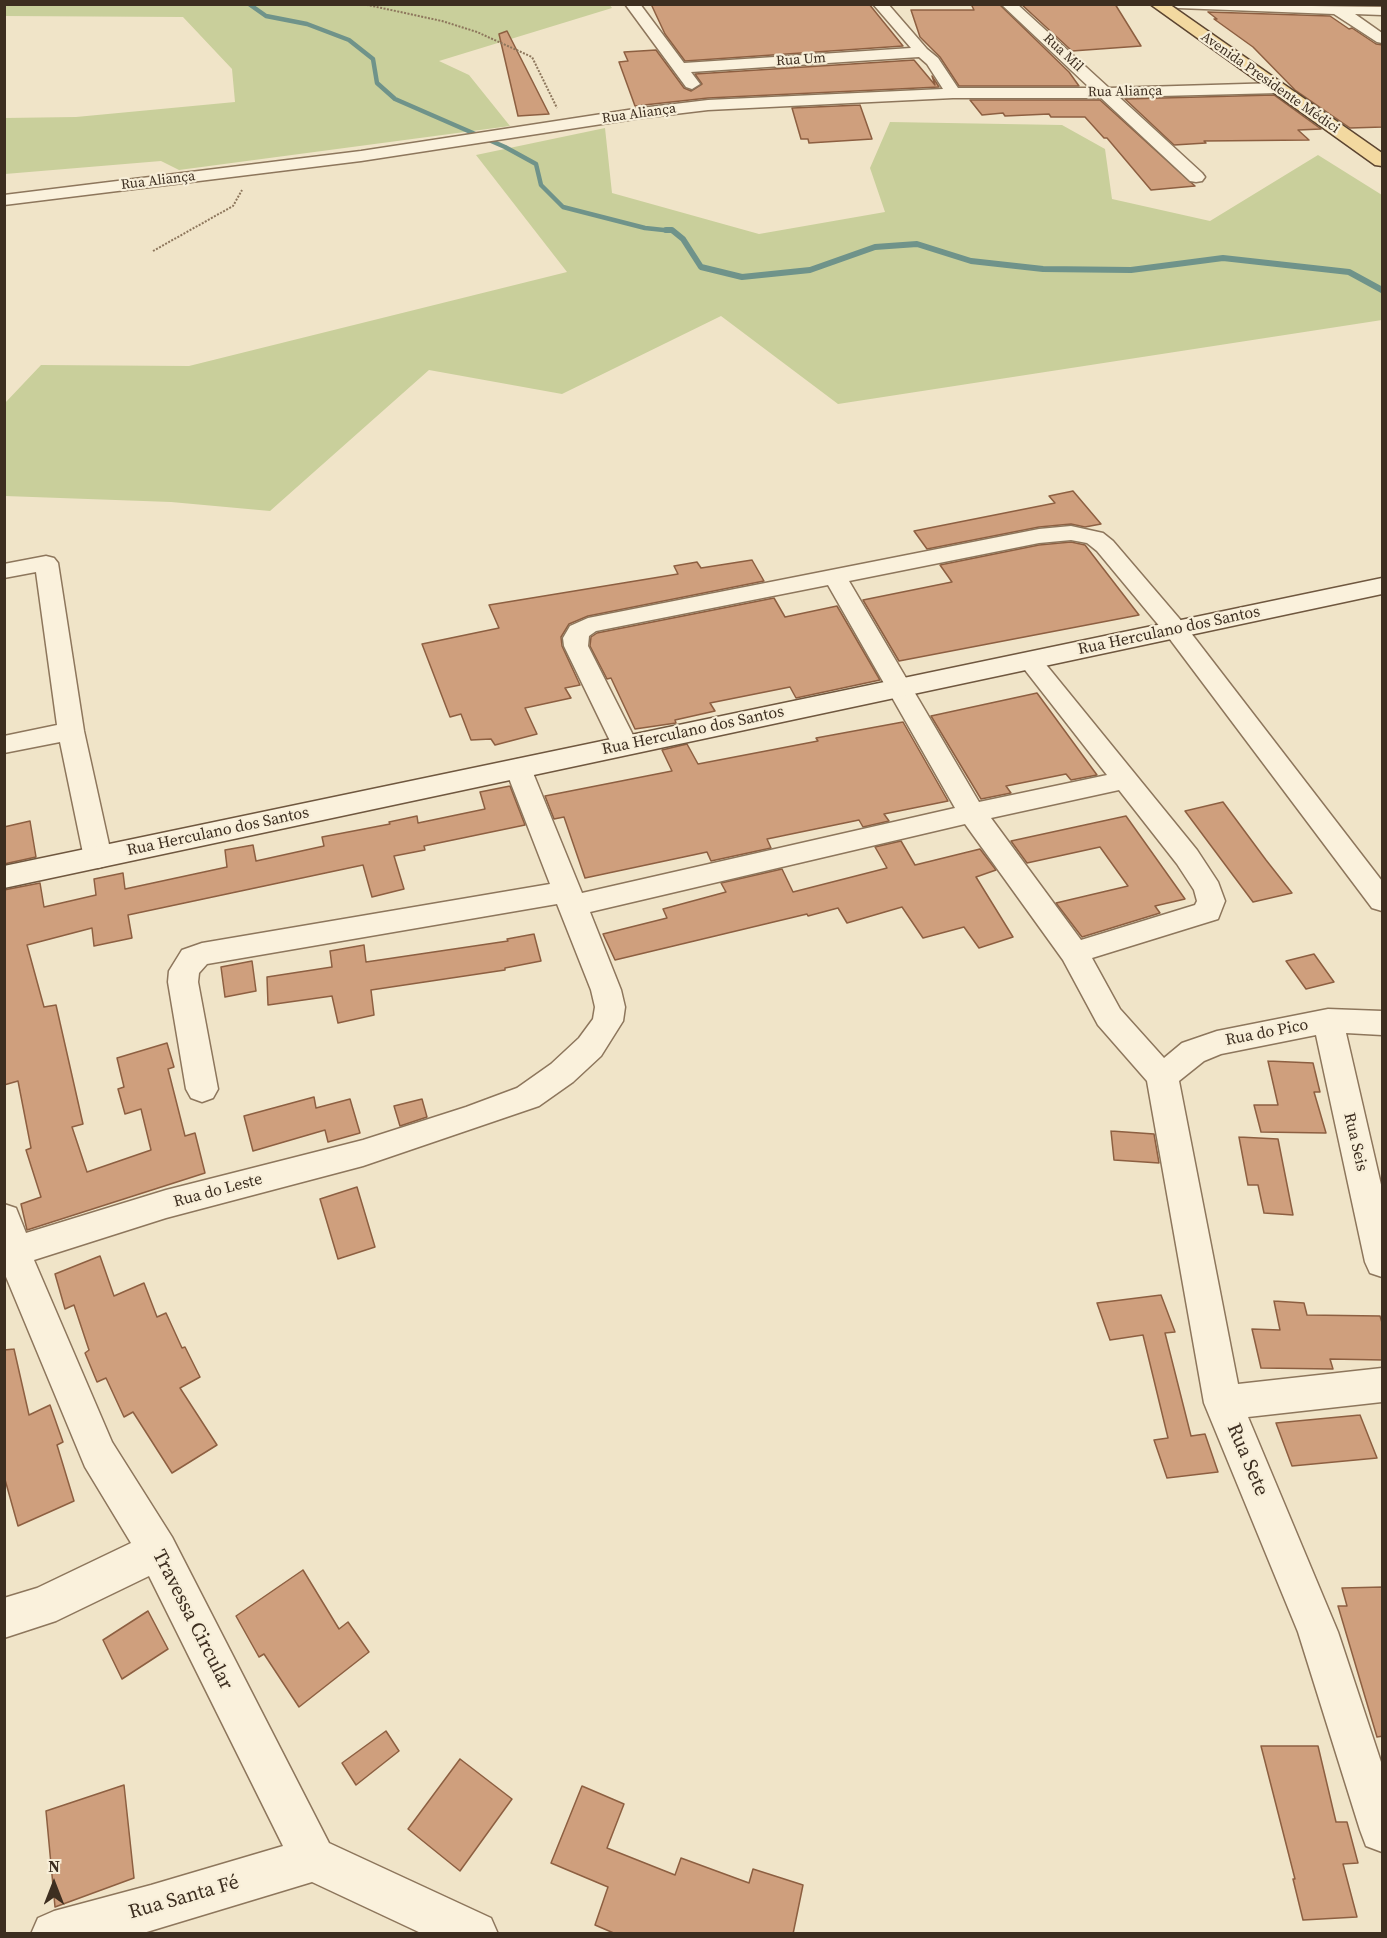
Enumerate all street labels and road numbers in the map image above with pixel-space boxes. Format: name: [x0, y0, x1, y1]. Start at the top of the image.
street label: Avenida Presidente Médici: [1197, 29, 1343, 137]
street label: Rua Mil: [1040, 30, 1086, 76]
street label: Rua Um: [776, 50, 826, 70]
street label: Rua Aliança: [1088, 83, 1162, 101]
street label: Rua Aliança: [601, 100, 677, 128]
street label: Rua Aliança: [120, 168, 196, 194]
street label: Rua Herculano dos Santos: [1076, 602, 1262, 660]
street label: Rua Herculano dos Santos: [600, 702, 786, 760]
street label: Rua Herculano dos Santos: [125, 803, 311, 861]
street label: Rua do Pico: [1224, 1016, 1310, 1050]
street label: Rua Seis: [1339, 1111, 1371, 1173]
street label: Rua do Leste: [172, 1170, 264, 1212]
street label: Rua Sete: [1221, 1420, 1273, 1500]
street label: Travessa Circular: [146, 1546, 238, 1694]
street label: Rua Santa Fé: [126, 1871, 242, 1925]

